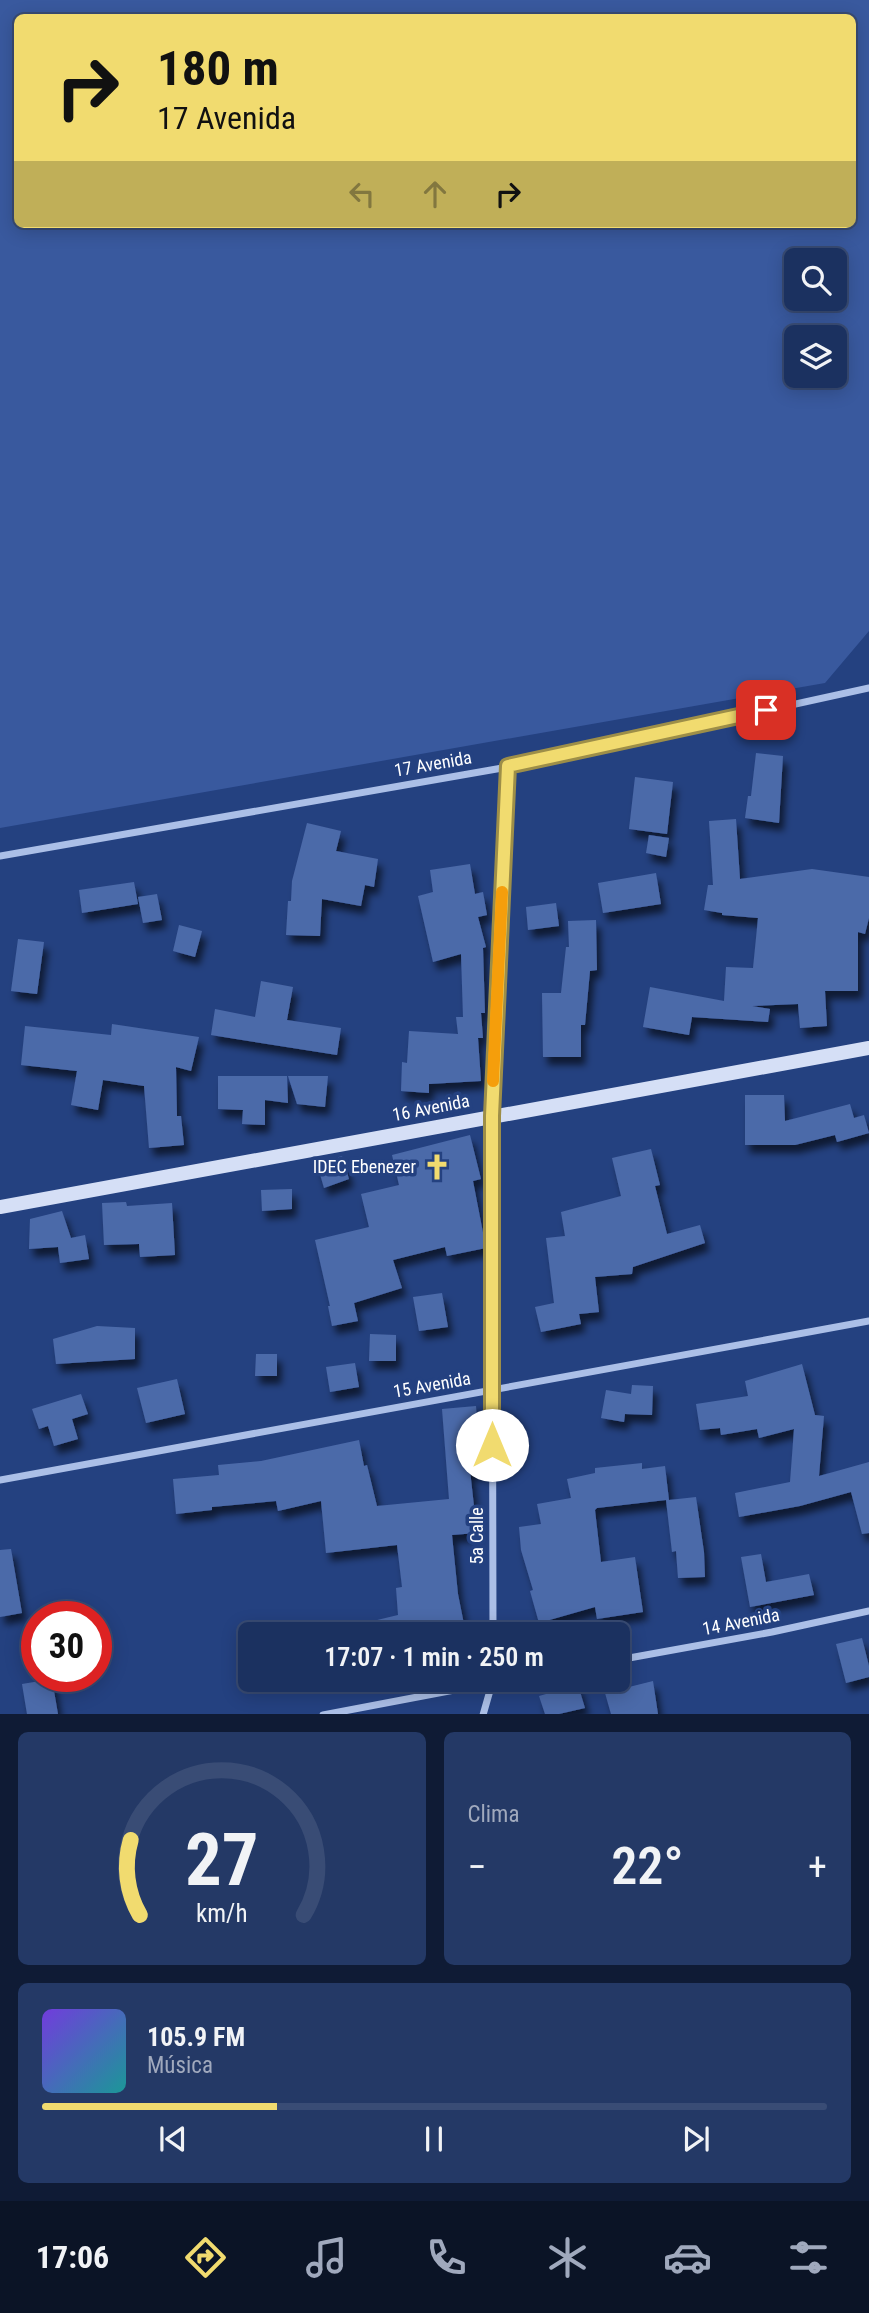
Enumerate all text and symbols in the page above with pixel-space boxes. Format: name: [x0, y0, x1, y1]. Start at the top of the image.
text: 180 m: [157, 40, 279, 97]
icon: right: [42, 42, 133, 133]
text: 17 Avenida: [157, 99, 296, 137]
icon: left: [343, 175, 381, 213]
icon: ahead: [416, 175, 454, 213]
icon: right: [489, 175, 527, 213]
map controls: [784, 248, 847, 388]
button: search: [784, 248, 847, 311]
button: layers: [784, 325, 847, 388]
pin: [736, 680, 796, 740]
icon: arrive: [747, 691, 785, 729]
street label: 17 Avenida: [393, 746, 473, 781]
street label: 16 Avenida: [390, 1090, 471, 1125]
church icon: IDEC Ebenezer: [422, 1152, 452, 1182]
place label: IDEC Ebenezer: [313, 1156, 417, 1177]
street label: 15 Avenida: [392, 1367, 472, 1402]
position arrow: [455, 1408, 529, 1482]
street label: 5a Calle: [466, 1507, 487, 1565]
speed limit sign: 30: [21, 1601, 112, 1692]
street label: 14 Avenida: [700, 1604, 781, 1639]
text: 17:07 · 1 min · 250 m: [324, 1642, 544, 1672]
text: Clima: [468, 1801, 519, 1828]
text: 27: [185, 1817, 259, 1903]
text: 22°: [611, 1836, 683, 1897]
text: −: [468, 1845, 487, 1889]
text: +: [808, 1845, 827, 1889]
text: km/h: [196, 1898, 247, 1927]
text: 105.9 FM: [147, 2022, 245, 2052]
text: Música: [147, 2052, 213, 2079]
icon: previous: [154, 2120, 192, 2158]
icon: pause: [415, 2120, 453, 2158]
icon: next: [677, 2120, 715, 2158]
icon: directions: [181, 2233, 230, 2282]
icon: music: [302, 2233, 351, 2282]
icon: phone: [422, 2233, 471, 2282]
icon: climate: [543, 2233, 592, 2282]
icon: car: [663, 2233, 712, 2282]
icon: filters: [784, 2233, 833, 2282]
text: 17:06: [36, 2238, 109, 2276]

